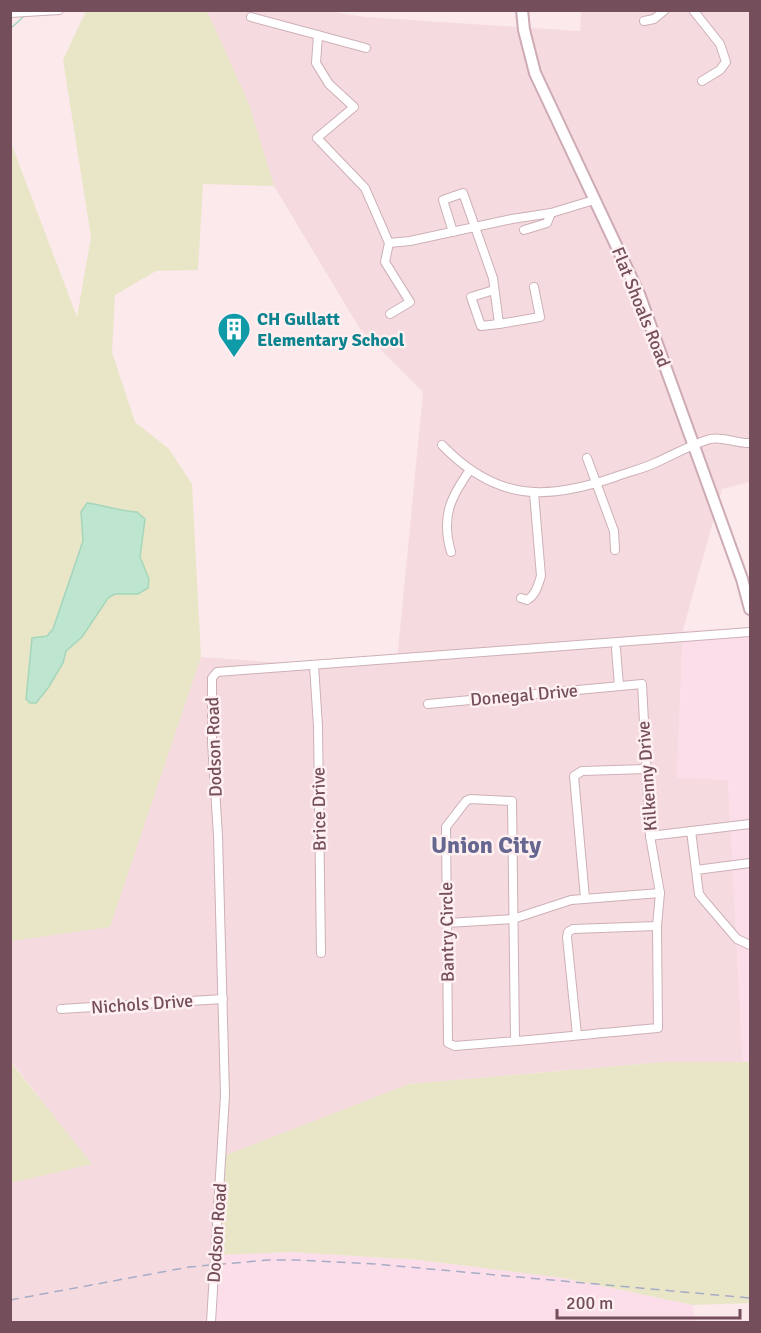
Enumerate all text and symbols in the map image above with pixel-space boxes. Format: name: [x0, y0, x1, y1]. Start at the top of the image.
street label: Flat Shoals Road: [607, 244, 675, 370]
place label: CH Gullatt Elementary School: [257, 308, 405, 351]
building icon: CH Gullatt Elementary School: [216, 311, 252, 358]
street label: Donegal Drive: [469, 679, 579, 711]
street label: Dodson Road: [201, 697, 227, 797]
street label: Kilkenny Drive: [632, 720, 662, 832]
street label: Brice Drive: [307, 767, 331, 851]
district label: Union City: [431, 830, 541, 860]
street label: Bantry Circle: [435, 882, 459, 982]
street label: Nichols Drive: [90, 989, 194, 1019]
street label: Dodson Road: [203, 1182, 231, 1284]
scale bar: [557, 1282, 740, 1320]
text: 200 m: [566, 1292, 613, 1314]

